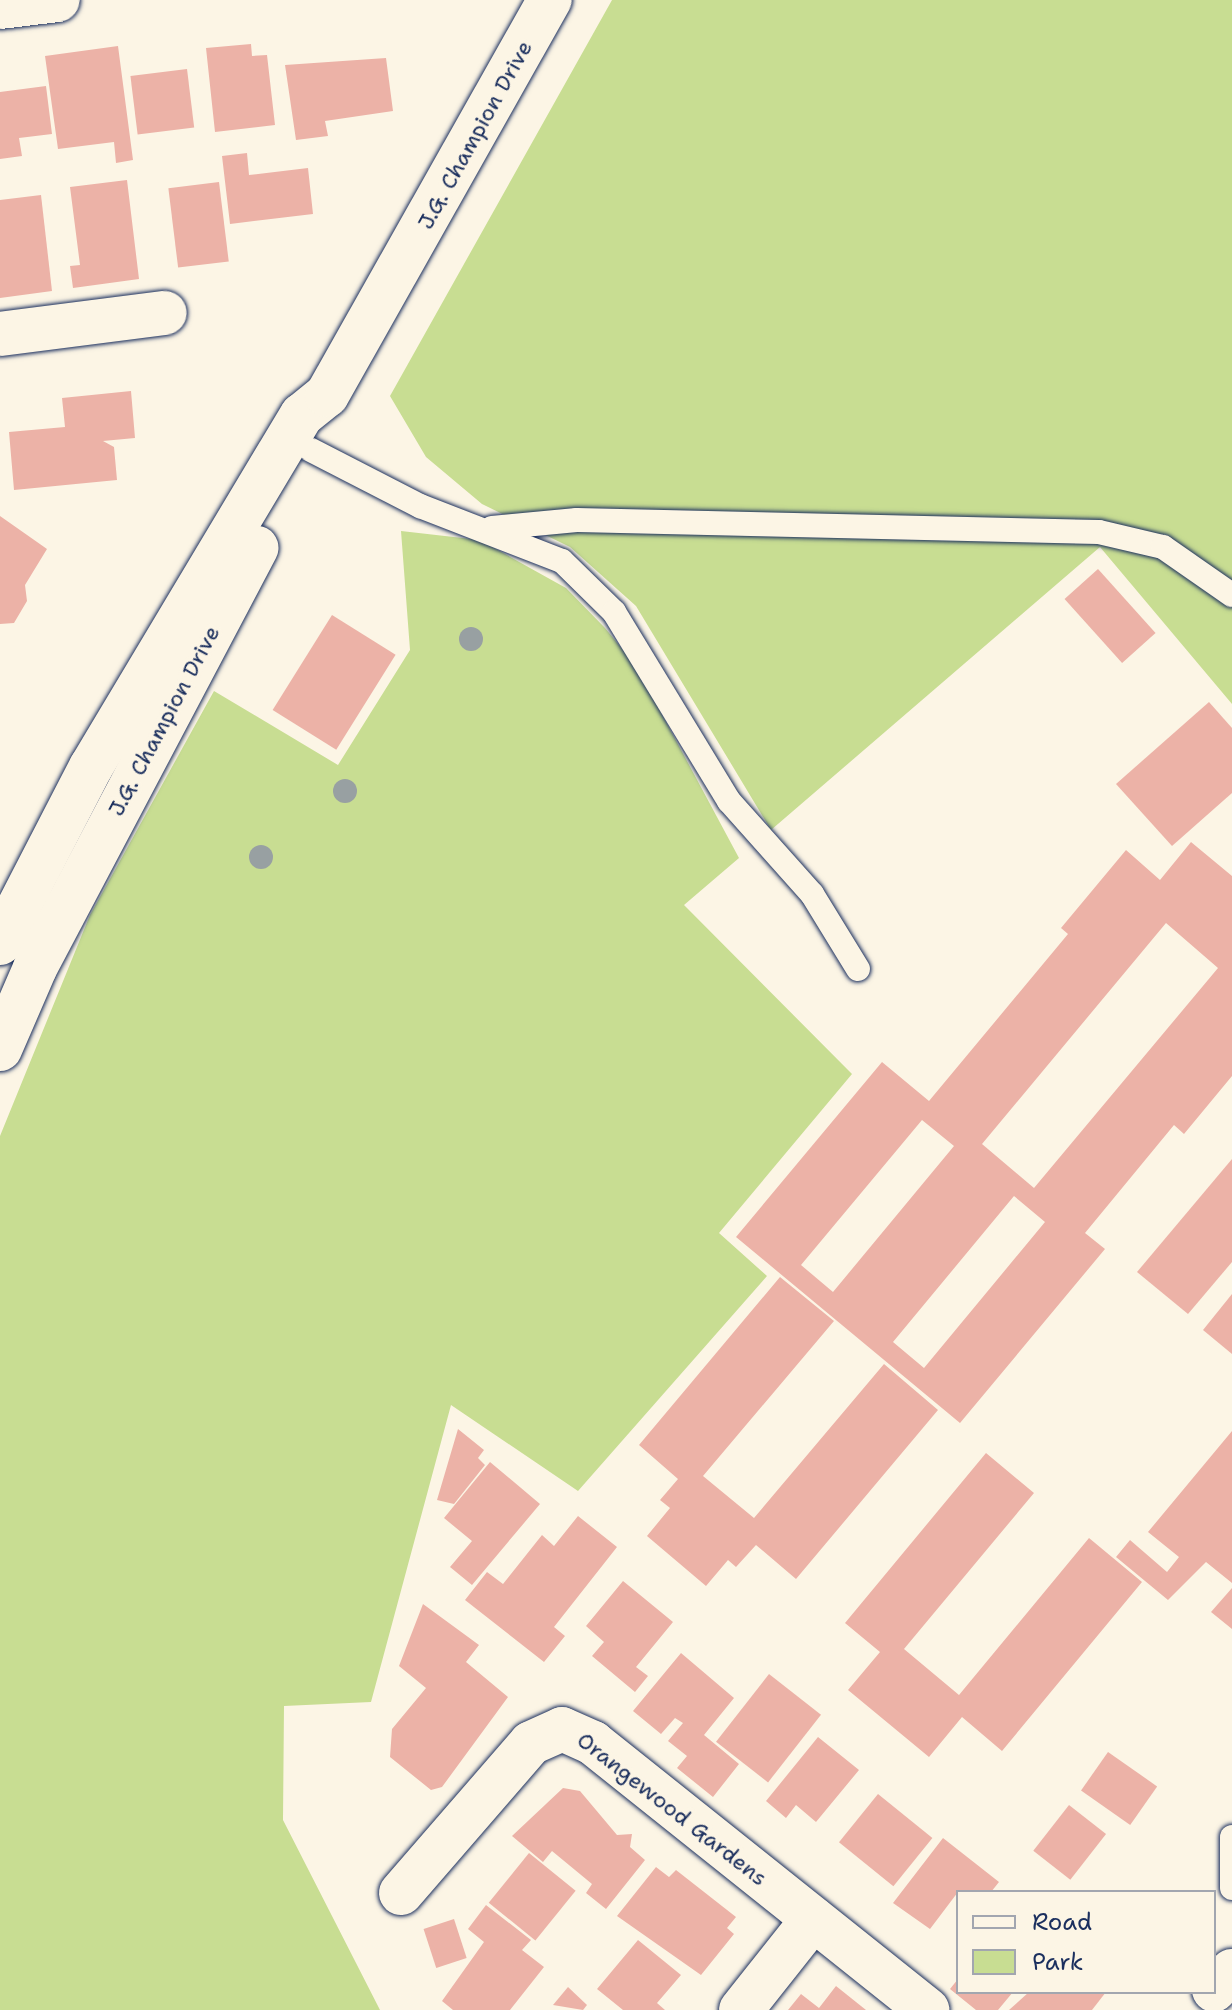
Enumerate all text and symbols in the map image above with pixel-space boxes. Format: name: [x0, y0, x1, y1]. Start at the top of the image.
street label: J.G. Champion Drive: [412, 36, 538, 234]
street label: J.G. Champion Drive: [103, 621, 225, 821]
street label: Orangewood Gardens: [572, 1727, 772, 1891]
legend: [956, 1890, 1216, 1994]
text: Road: [1032, 1906, 1092, 1938]
text: Park: [1032, 1946, 1084, 1978]

